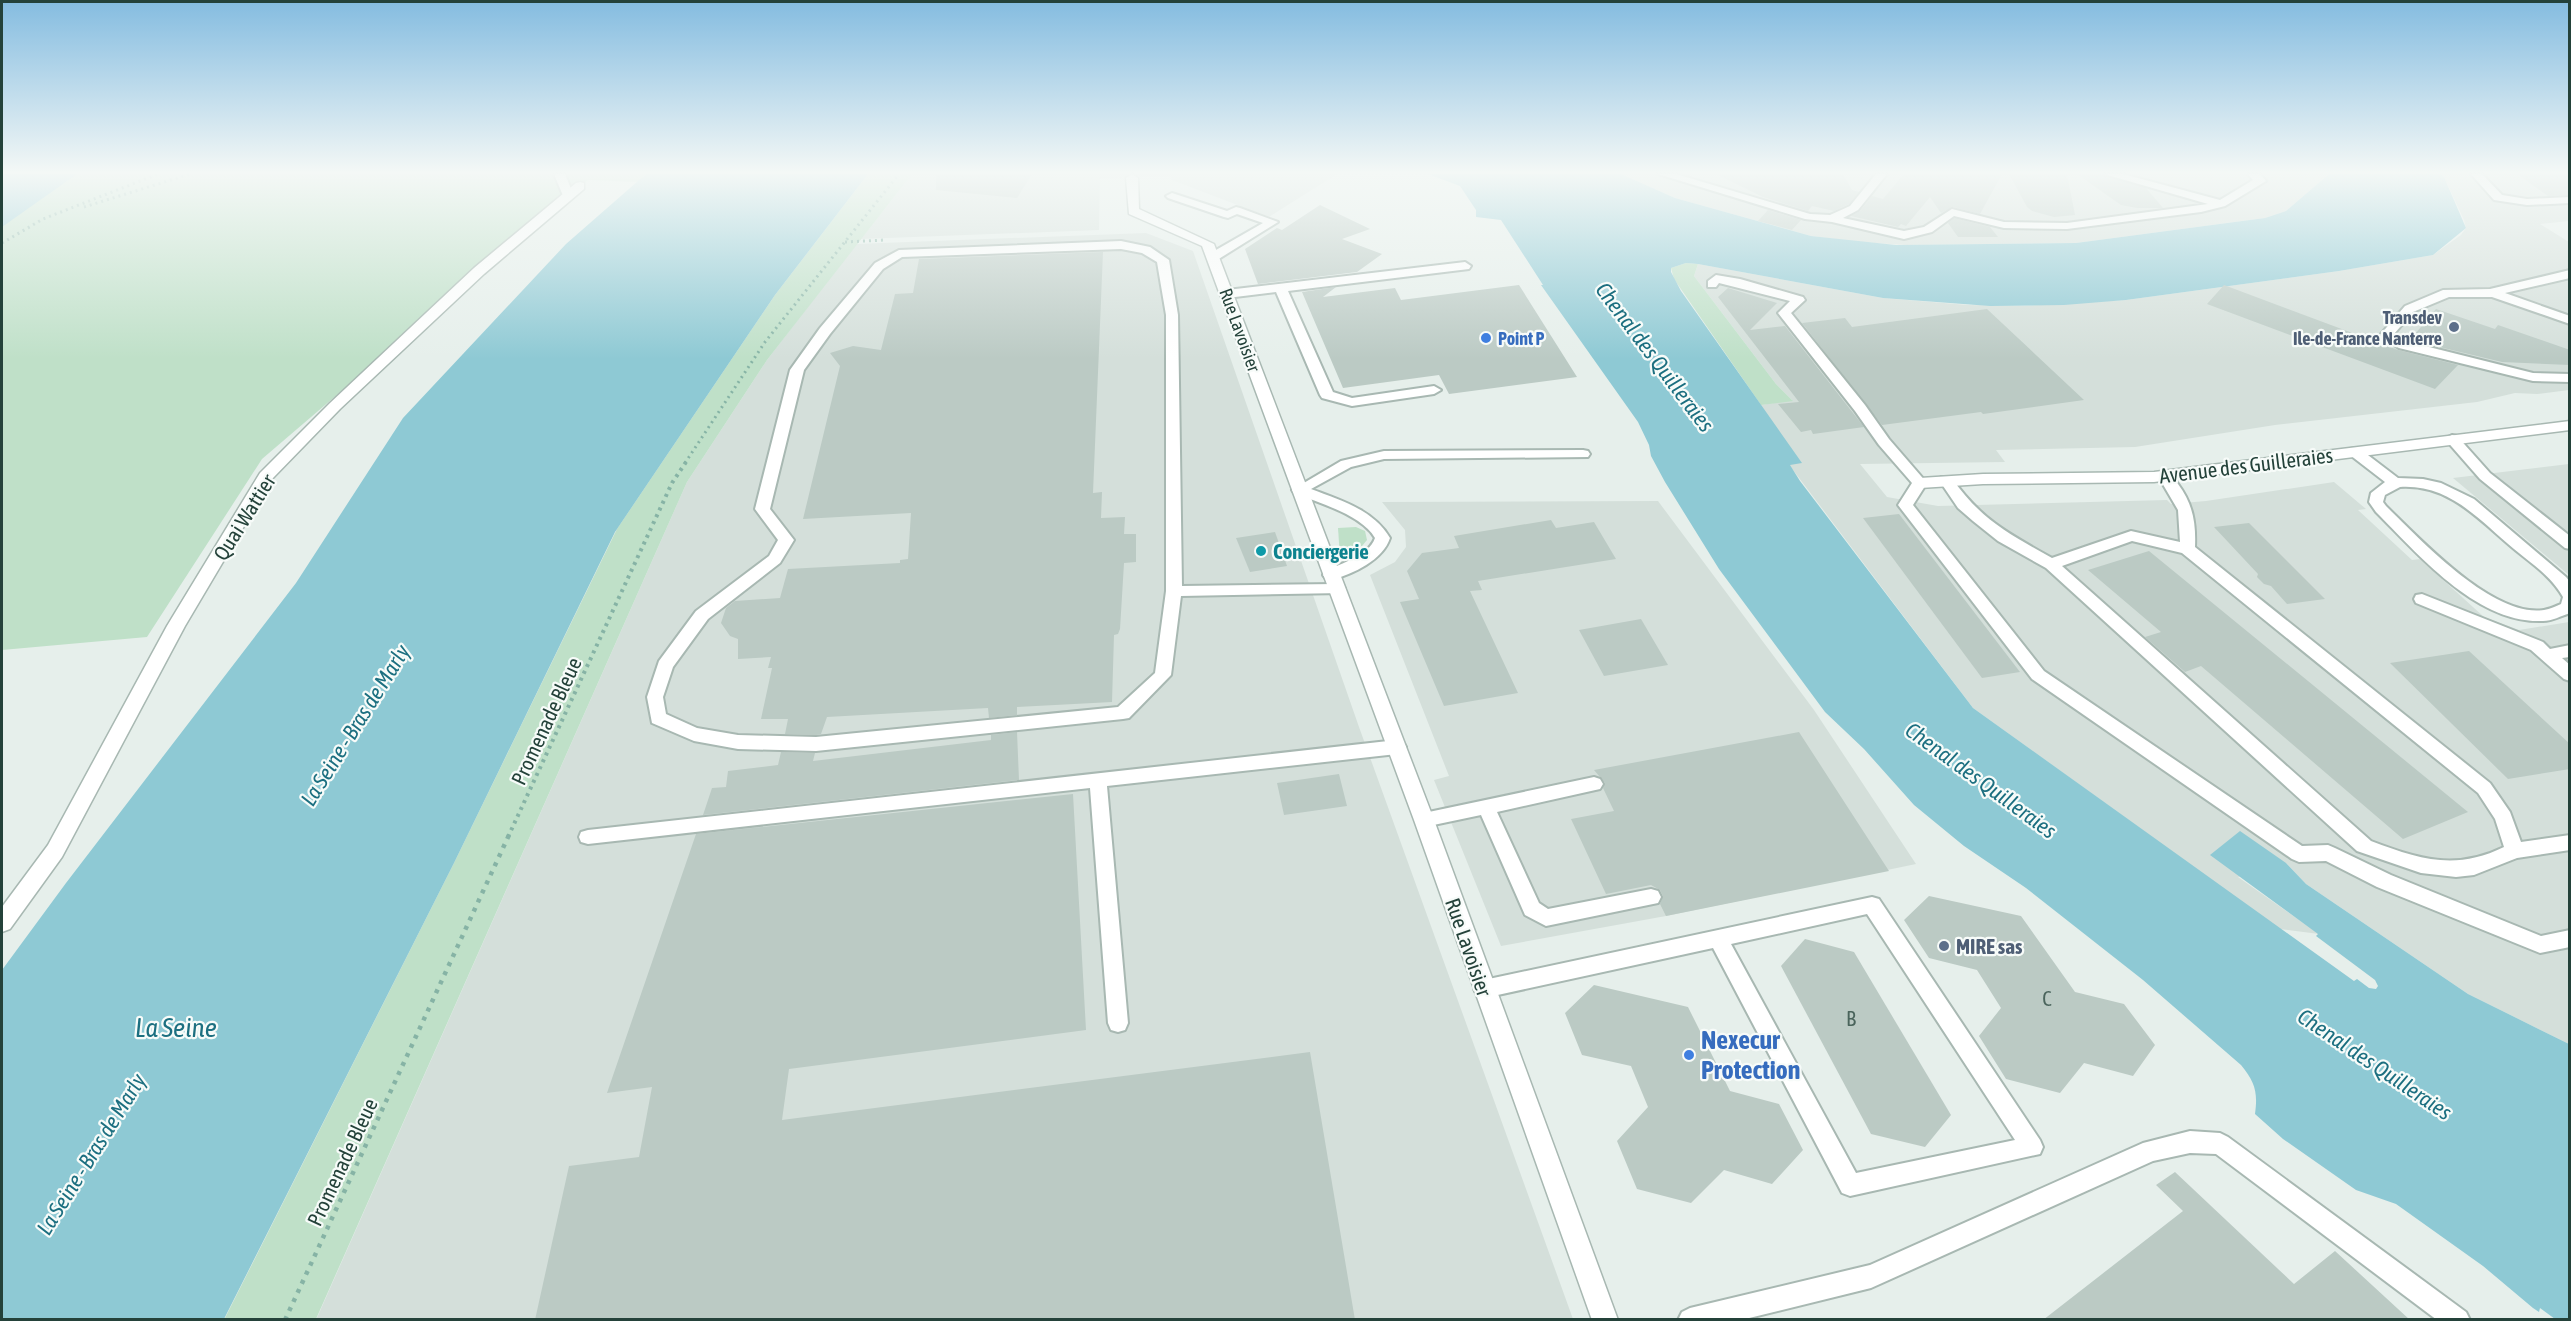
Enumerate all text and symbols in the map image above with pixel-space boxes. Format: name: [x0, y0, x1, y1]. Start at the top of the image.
water label: Chenal des Quilleraies: [1590, 277, 1720, 437]
street label: Rue Lavoisier: [1215, 285, 1265, 375]
place label: Transdev Ile-de-France Nanterre: [2293, 307, 2443, 349]
marker: Transdev Ile-de-France Nanterre: [2447, 320, 2461, 334]
place label: Point P: [1498, 328, 1545, 349]
marker: Point P: [1479, 331, 1493, 345]
street label: Avenue des Guilleraies: [2158, 442, 2334, 488]
street label: Quai Wattier: [208, 469, 280, 564]
place label: Conciergerie: [1273, 539, 1369, 563]
marker: Conciergerie: [1254, 544, 1268, 558]
water label: La Seine - Bras de Marly: [295, 639, 416, 810]
street label: Promenade Bleue: [506, 653, 586, 789]
water label: Chenal des Quilleraies: [1900, 717, 2062, 844]
street label: Rue Lavoisier: [1441, 895, 1497, 1000]
place label: MIRE sas: [1956, 934, 2023, 958]
marker: MIRE sas: [1937, 939, 1951, 953]
house number: C: [2042, 986, 2052, 1010]
water label: Chenal des Quilleraies: [2293, 1003, 2457, 1125]
house number: B: [1846, 1006, 1856, 1030]
water label: La Seine: [135, 1012, 217, 1043]
place label: Nexecur Protection: [1701, 1025, 1800, 1085]
marker: Nexecur Protection: [1682, 1048, 1696, 1062]
water label: La Seine - Bras de Marly: [31, 1068, 152, 1239]
street label: Promenade Bleue: [302, 1094, 382, 1230]

